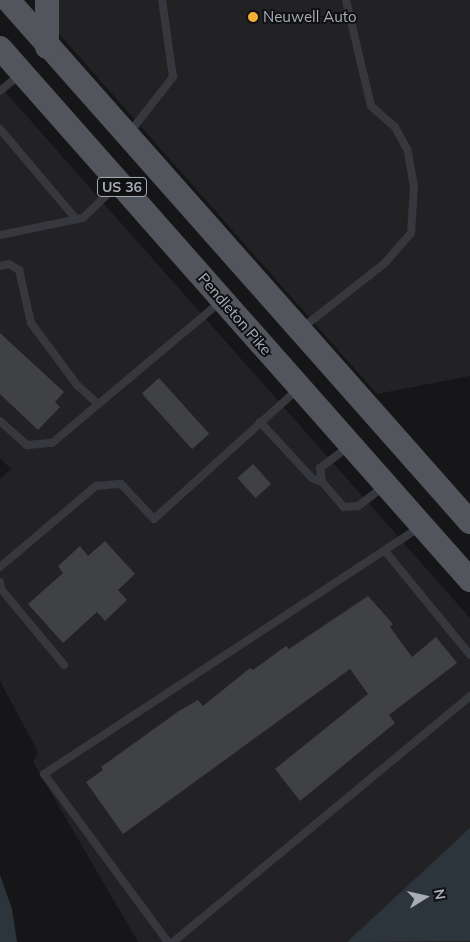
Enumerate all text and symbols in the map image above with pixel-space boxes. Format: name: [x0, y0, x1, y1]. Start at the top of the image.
place label: Neuwell Auto: [263, 8, 357, 26]
marker: Neuwell Auto: [247, 11, 259, 23]
road number: US 36: [96, 176, 148, 198]
street label: Pendleton Pike: [195, 269, 275, 359]
north arrow: [400, 872, 450, 922]
text: N: [430, 888, 450, 901]

